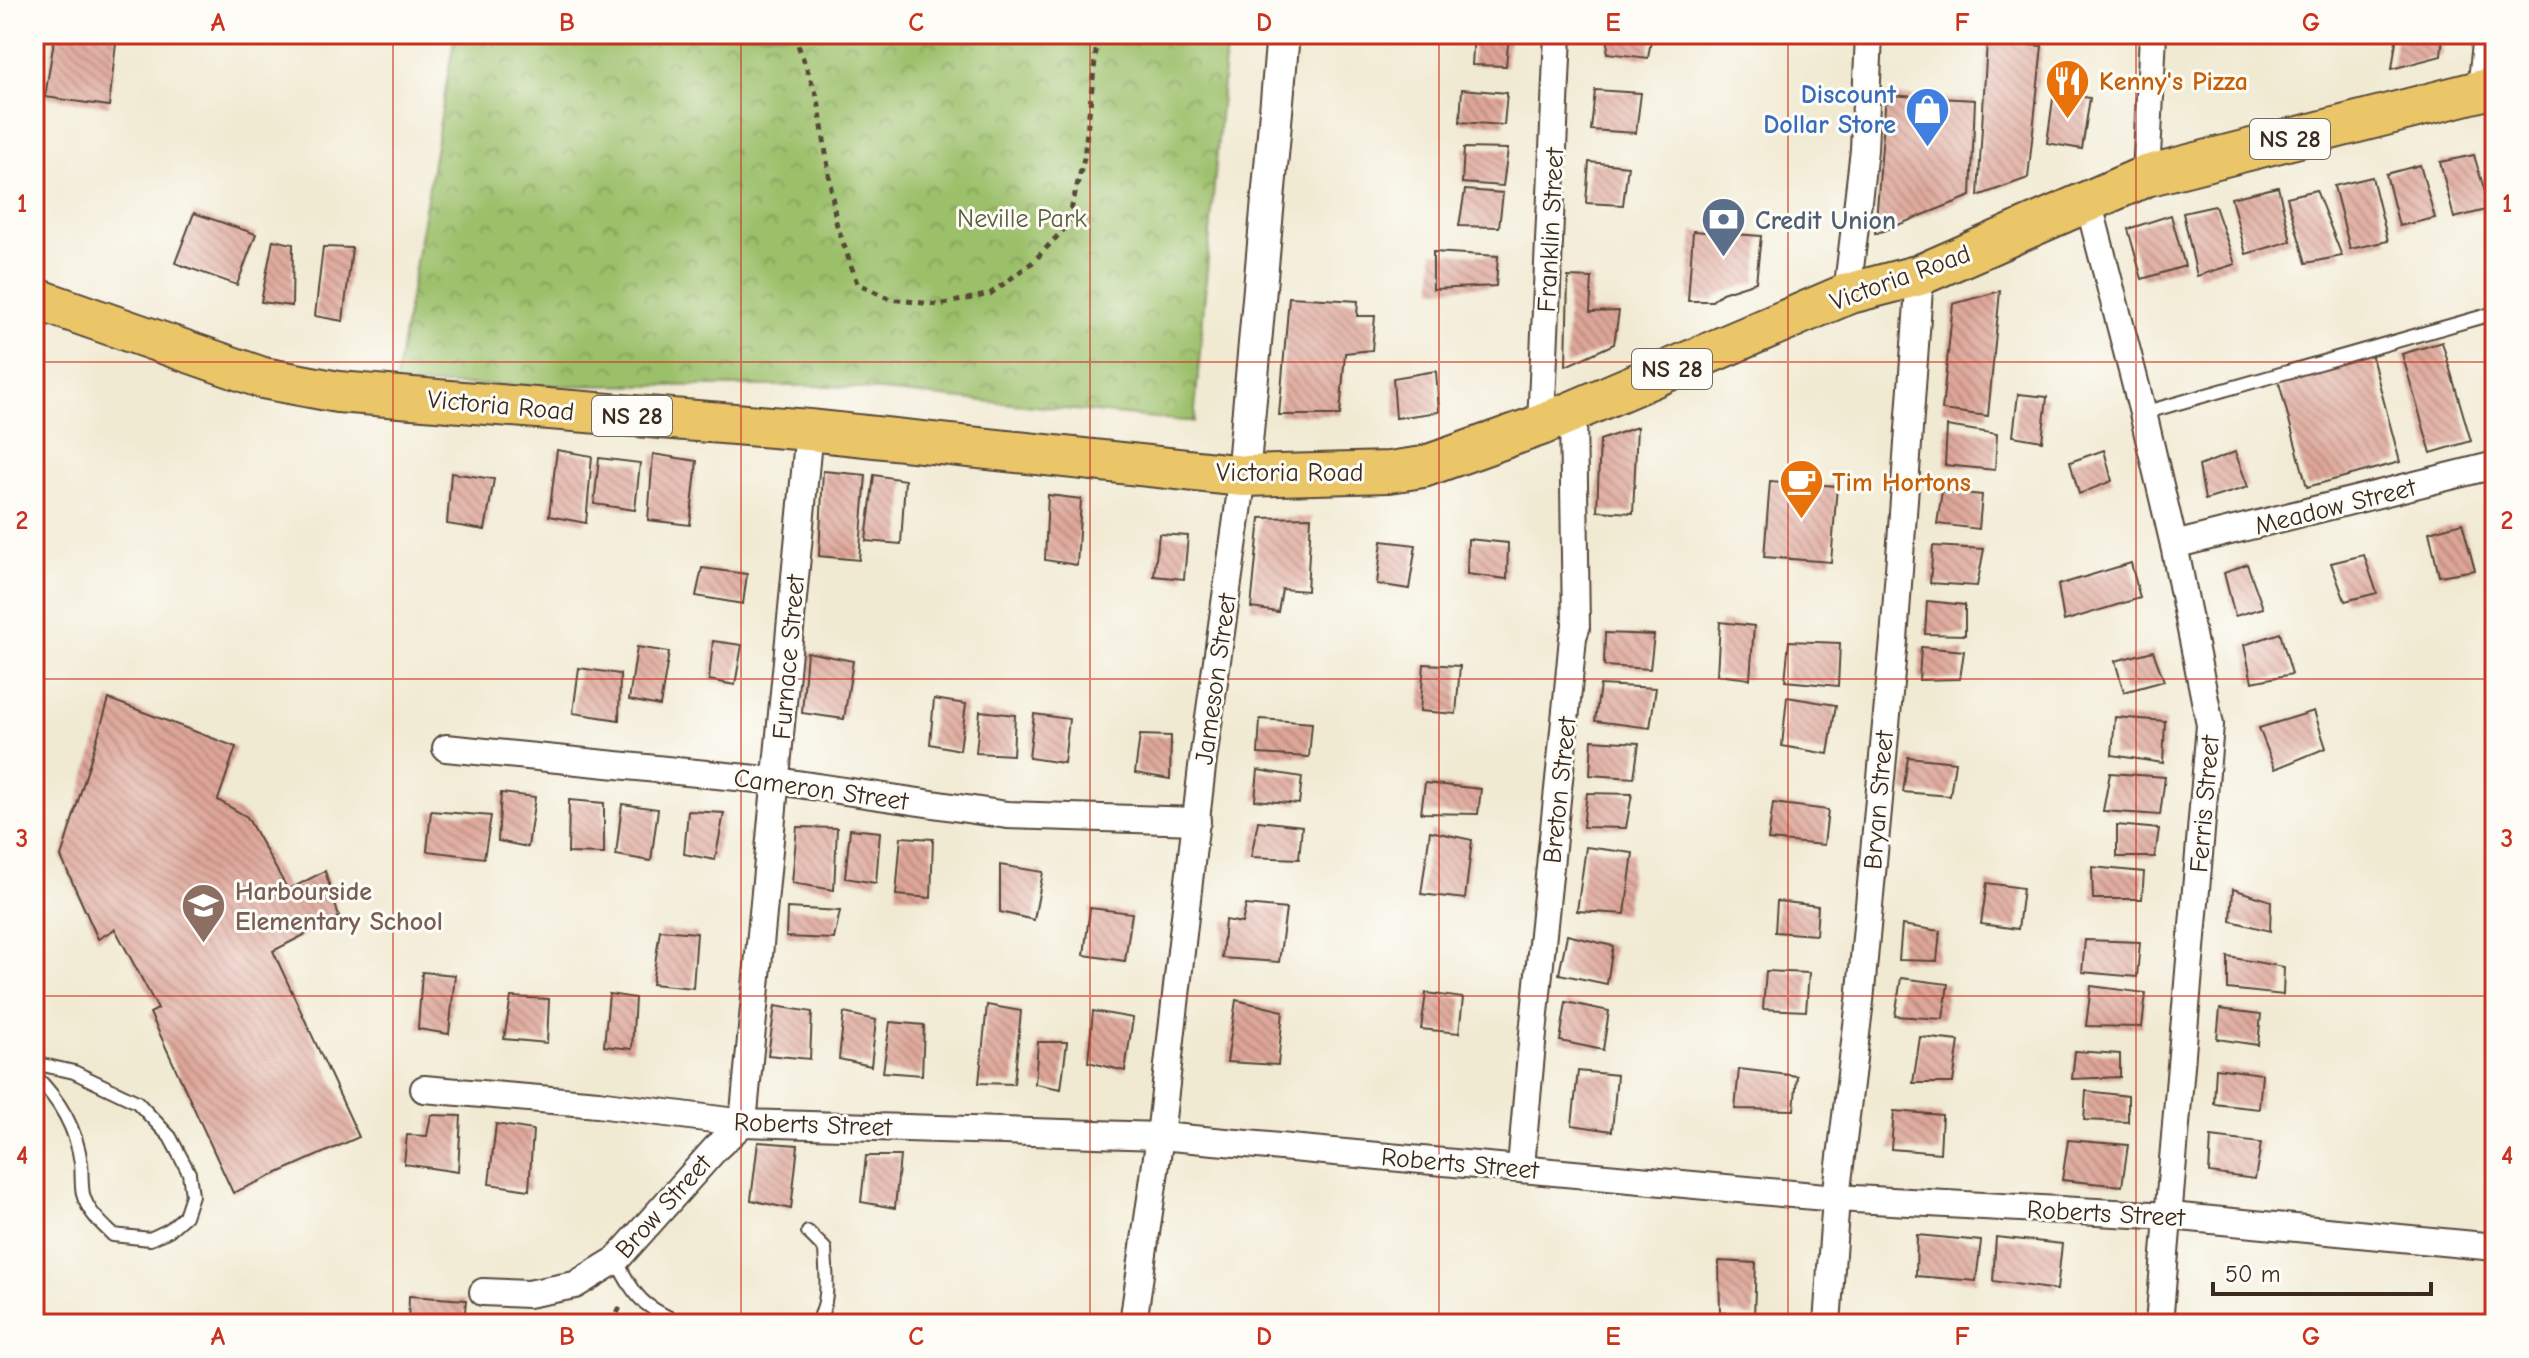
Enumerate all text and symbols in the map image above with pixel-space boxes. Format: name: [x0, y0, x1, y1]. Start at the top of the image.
text: A: [211, 8, 226, 38]
text: B: [559, 8, 575, 38]
text: C: [908, 8, 924, 38]
text: D: [1256, 8, 1272, 38]
text: E: [1605, 8, 1621, 38]
text: F: [1954, 8, 1970, 38]
text: G: [2302, 8, 2320, 38]
restaurant icon: Kenny's Pizza: [2044, 57, 2092, 120]
place label: Kenny's Pizza: [2099, 67, 2248, 97]
place label: Discount Dollar Store: [1763, 80, 1896, 140]
shop icon: Discount Dollar Store: [1903, 85, 1951, 148]
road number: NS 28: [2250, 119, 2330, 159]
street label: Franklin Street: [1532, 145, 1570, 313]
text: 1: [17, 189, 27, 219]
text: 1: [2502, 189, 2512, 219]
bank icon: Credit Union: [1700, 196, 1748, 259]
park label: Neville Park: [957, 204, 1087, 234]
place label: Credit Union: [1755, 206, 1896, 236]
street label: Victoria Road: [1826, 239, 1975, 317]
road number: NS 28: [1632, 349, 1712, 389]
street label: Victoria Road: [426, 385, 576, 427]
road number: NS 28: [592, 396, 672, 436]
street label: Victoria Road: [1216, 458, 1364, 488]
cafe icon: Tim Hortons: [1777, 458, 1825, 521]
place label: Tim Hortons: [1832, 468, 1971, 498]
street label: Meadow Street: [2252, 472, 2420, 541]
text: 2: [16, 506, 28, 536]
text: 2: [2501, 506, 2513, 536]
street label: Furnace Street: [767, 572, 811, 741]
street label: Jameson Street: [1189, 590, 1243, 767]
street label: Breton Street: [1537, 714, 1583, 865]
street label: Bryan Street: [1858, 728, 1900, 871]
street label: Ferris Street: [2184, 733, 2226, 874]
street label: Cameron Street: [732, 763, 911, 817]
text: 3: [16, 824, 28, 854]
text: 3: [2501, 824, 2513, 854]
place label: Harbourside Elementary School: [235, 877, 443, 937]
school or university icon: Harbourside Elementary School: [180, 882, 228, 945]
street label: Roberts Street: [733, 1107, 894, 1143]
text: 4: [16, 1141, 28, 1171]
text: 4: [2501, 1141, 2513, 1171]
street label: Roberts Street: [1380, 1142, 1542, 1186]
street label: Brow Street: [609, 1148, 719, 1265]
street label: Roberts Street: [2026, 1195, 2187, 1233]
scale bar: [2213, 1246, 2431, 1296]
text: 50 m: [2225, 1260, 2281, 1288]
text: A: [211, 1322, 226, 1352]
text: B: [559, 1322, 575, 1352]
text: C: [908, 1322, 924, 1352]
text: D: [1256, 1322, 1272, 1352]
text: E: [1605, 1322, 1621, 1352]
text: F: [1954, 1322, 1970, 1352]
text: G: [2302, 1322, 2320, 1352]

